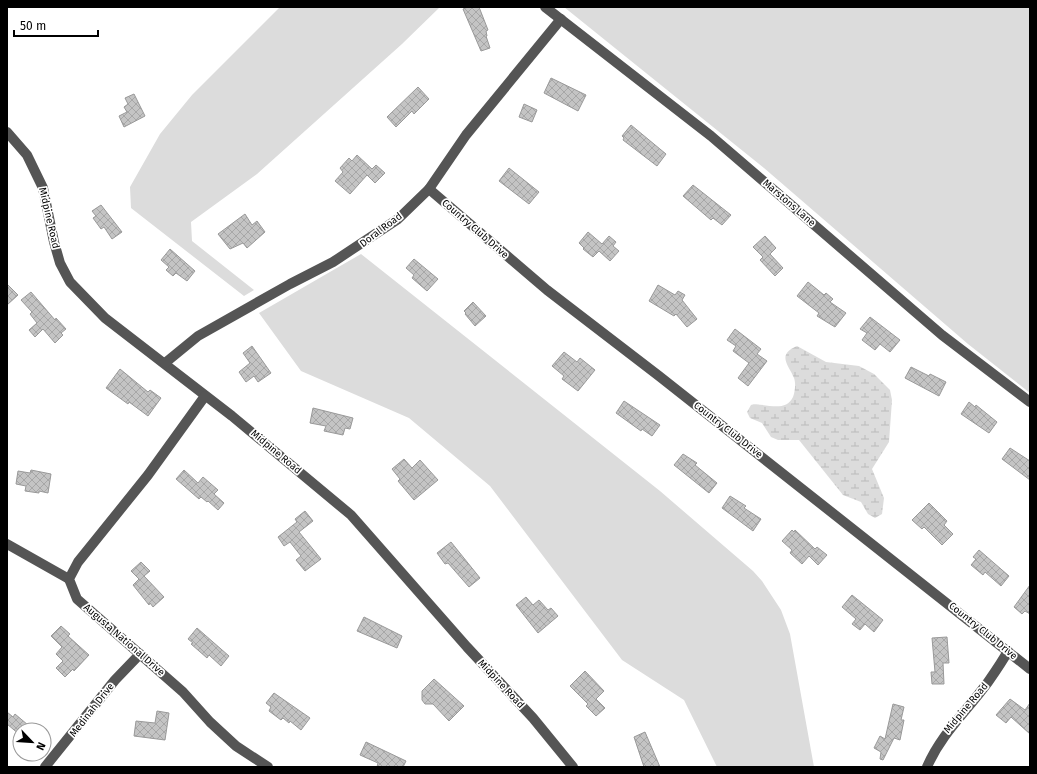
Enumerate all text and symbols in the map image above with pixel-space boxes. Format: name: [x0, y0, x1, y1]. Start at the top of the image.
scale bar: [14, 12, 98, 38]
text: 50 m: [20, 19, 46, 33]
street label: Marstons Lane: [760, 177, 818, 229]
street label: Midpine Road: [36, 186, 62, 250]
street label: Country Club Drive: [439, 197, 511, 261]
street label: Doral Road: [358, 210, 404, 250]
street label: Country Club Drive: [691, 399, 765, 461]
street label: Midpine Road: [248, 427, 304, 477]
street label: Country Club Drive: [946, 600, 1020, 662]
street label: Augusta National Drive: [81, 602, 167, 678]
street label: Midpine Road: [475, 657, 527, 711]
street label: Midpine Road: [941, 680, 991, 736]
street label: Medinah Drive: [67, 681, 117, 739]
north arrow: [12, 722, 52, 762]
text: N: [33, 740, 48, 752]

